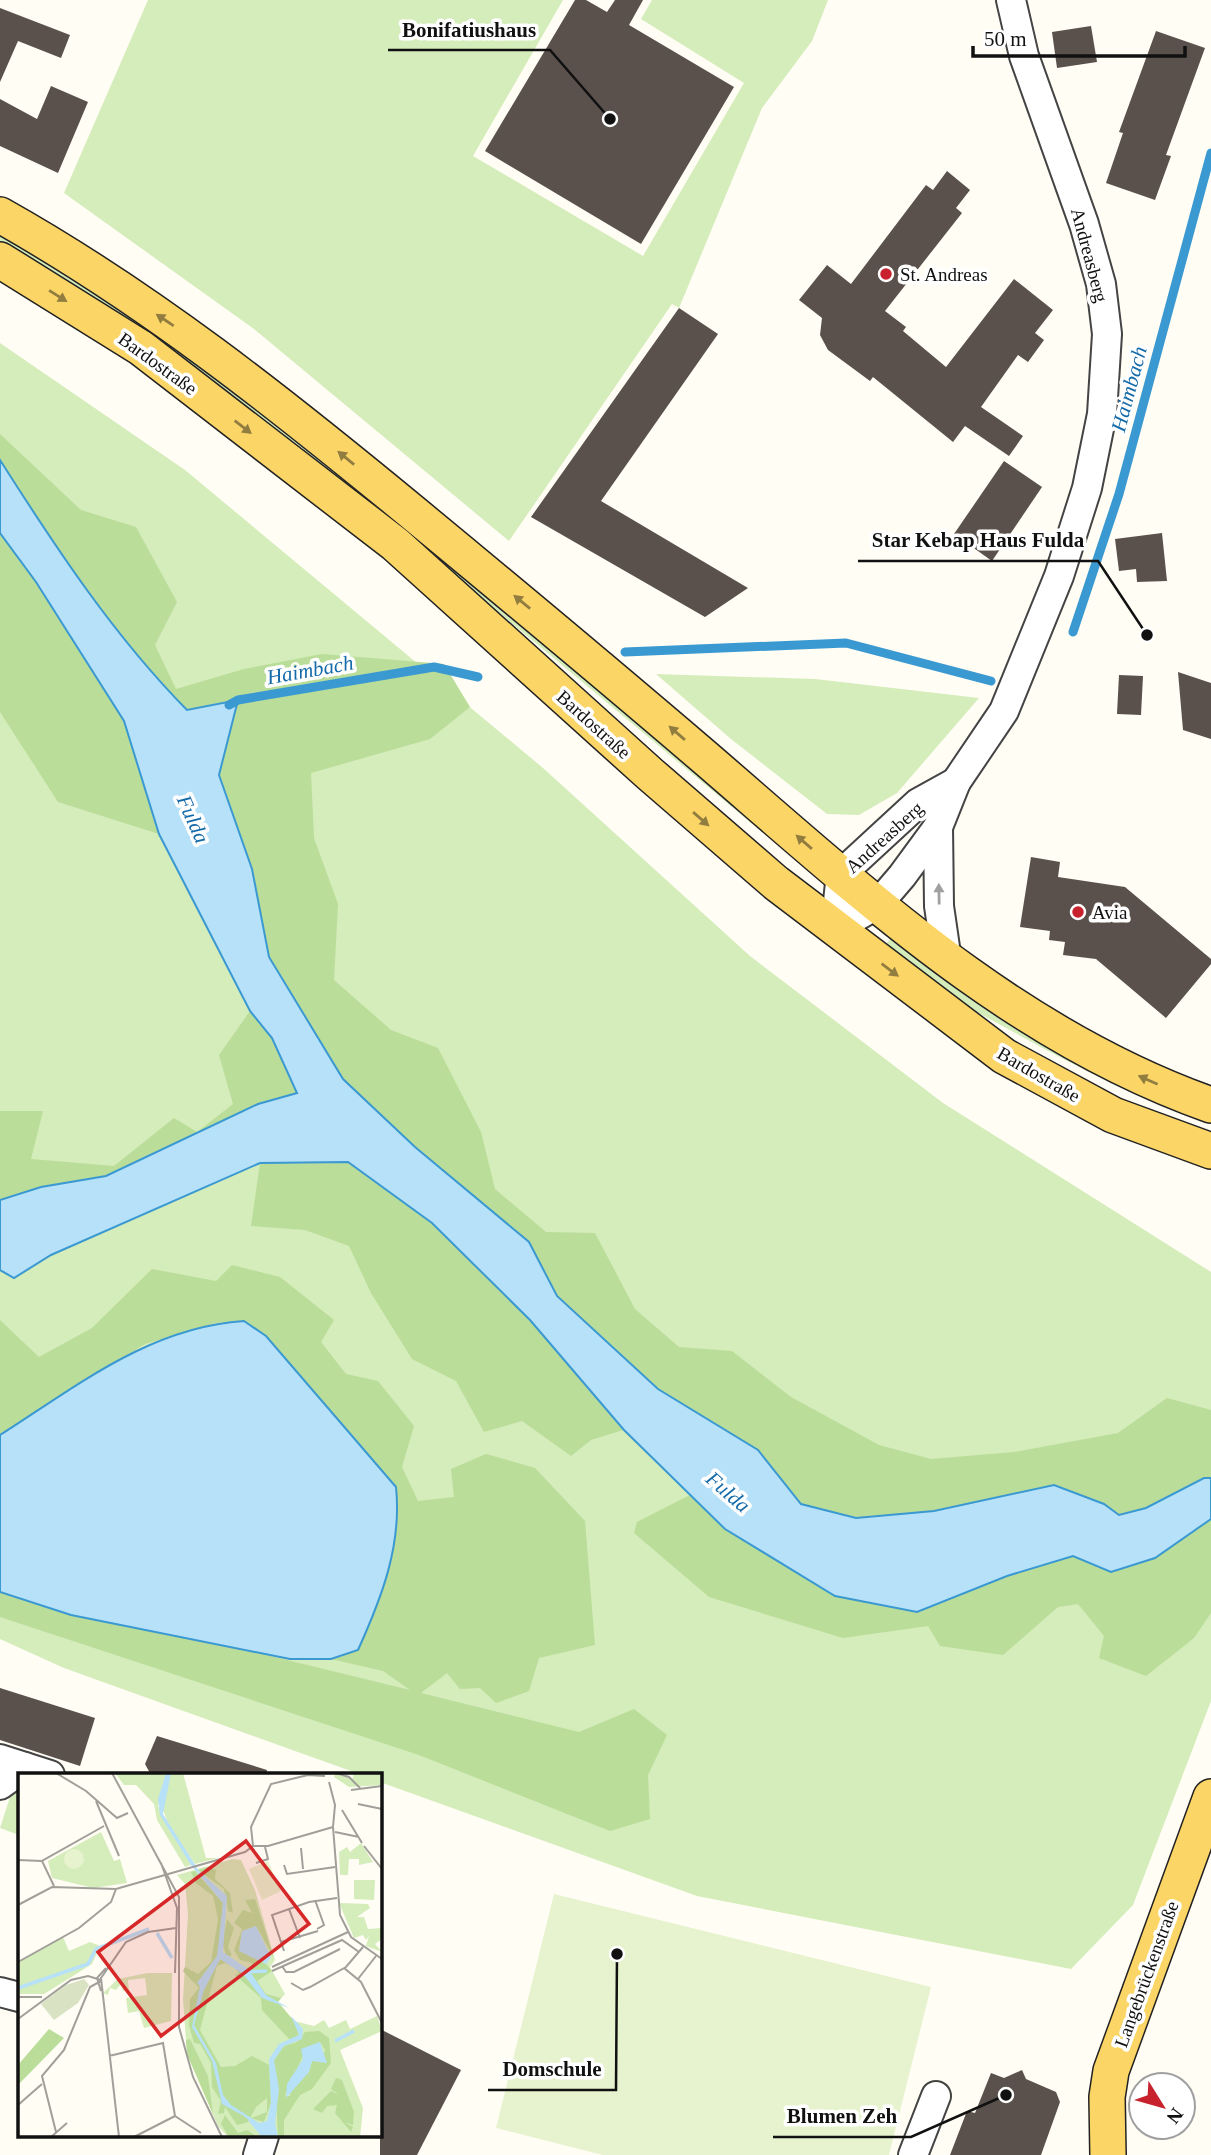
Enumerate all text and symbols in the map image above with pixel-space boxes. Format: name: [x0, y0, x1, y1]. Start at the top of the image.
callout: Bonifatiushaus: [388, 8, 550, 50]
scale bar: [973, 14, 1185, 58]
text: Bonifatiushaus: [402, 18, 536, 42]
text: 50 m: [984, 27, 1027, 51]
street label: Andreasberg: [1067, 206, 1112, 305]
place label: St. Andreas: [900, 264, 988, 285]
marker: St. Andreas: [878, 266, 894, 282]
one-way arrow: [48, 289, 67, 302]
one-way arrow: [155, 314, 175, 327]
street label: Bardostraße: [114, 328, 201, 399]
water label: Haimbach: [1106, 344, 1152, 435]
one-way arrow: [234, 419, 252, 434]
one-way arrow: [338, 450, 356, 465]
callout: Star Kebap Haus Fulda: [858, 519, 1098, 561]
text: Star Kebap Haus Fulda: [872, 528, 1085, 552]
one-way arrow: [513, 595, 531, 610]
water label: Haimbach: [264, 651, 355, 690]
street label: Bardostraße: [553, 686, 635, 763]
one-way arrow: [668, 725, 686, 741]
water label: Fulda: [171, 790, 214, 847]
street label: Andreasberg: [841, 797, 928, 878]
one-way arrow: [693, 811, 710, 826]
one-way arrow: [795, 835, 812, 850]
one-way arrow: [933, 883, 945, 905]
place label: Avia: [1092, 902, 1128, 923]
marker: Avia: [1070, 904, 1086, 920]
one-way arrow: [880, 963, 898, 978]
street label: Bardostraße: [994, 1042, 1084, 1106]
one-way arrow: [1137, 1074, 1158, 1085]
water label: Fulda: [700, 1466, 755, 1518]
inset map: [18, 1773, 382, 2138]
street label: Langebrückenstraße: [1110, 1898, 1183, 2050]
callout: Domschule: [488, 2048, 616, 2090]
text: Domschule: [502, 2057, 602, 2081]
north arrow: [1127, 2071, 1197, 2141]
callout: Blumen Zeh: [773, 2095, 911, 2137]
text: Blumen Zeh: [787, 2104, 897, 2128]
text: N: [1162, 2104, 1188, 2128]

